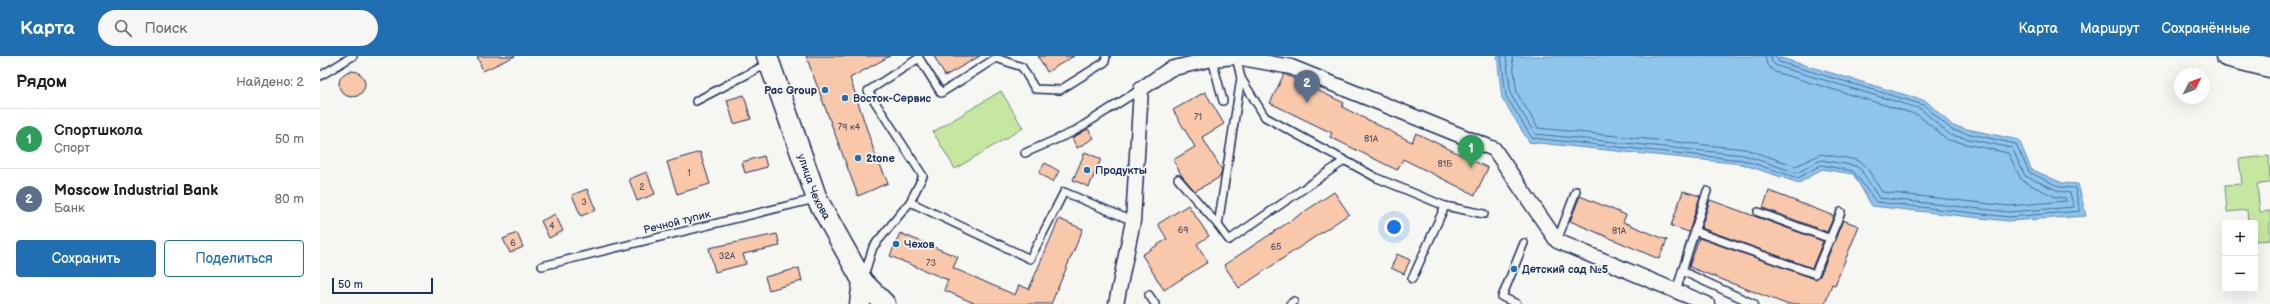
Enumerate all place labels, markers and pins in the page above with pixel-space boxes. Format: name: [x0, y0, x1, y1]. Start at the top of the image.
pin: 2: [1294, 70, 1320, 103]
place label: Pac Group: [764, 84, 817, 97]
marker: Pac Group: [820, 85, 830, 95]
place label: Восток-Сервис: [853, 92, 932, 105]
marker: Восток-Сервис: [840, 93, 850, 103]
pin: 1: [1458, 135, 1484, 168]
place label: 2tone: [866, 152, 895, 165]
marker: 2tone: [853, 153, 863, 163]
place label: Продукты: [1095, 164, 1147, 177]
marker: Продукты: [1082, 165, 1092, 175]
place label: Чехов: [904, 238, 934, 251]
marker: Чехов: [891, 239, 901, 249]
place label: Детский сад №5: [1522, 263, 1609, 276]
marker: Детский сад №5: [1509, 264, 1519, 274]

